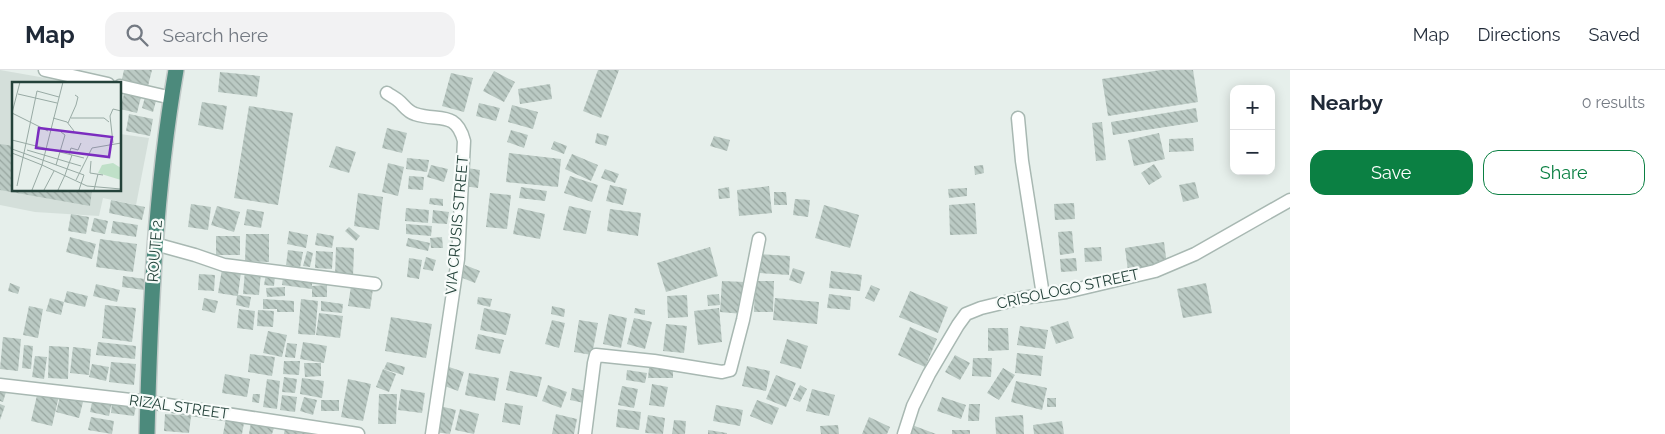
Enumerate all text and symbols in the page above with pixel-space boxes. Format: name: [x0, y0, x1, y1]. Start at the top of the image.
search box: [105, 12, 455, 57]
text: Map: [25, 20, 75, 49]
icon: search: [123, 21, 151, 49]
text: Search here: [163, 24, 268, 46]
text: Map: [1413, 24, 1449, 45]
text: Directions: [1477, 24, 1561, 45]
text: Saved: [1589, 24, 1640, 45]
inset map: [12, 82, 121, 191]
map controls: [1230, 85, 1275, 175]
button: +: [1230, 85, 1275, 130]
text: Nearby: [1310, 90, 1383, 115]
text: 0 results: [1582, 93, 1645, 112]
button: −: [1230, 130, 1275, 175]
button: Save: [1310, 150, 1473, 195]
button: Share: [1483, 150, 1645, 195]
street label: VIA CRUSIS STREET: [442, 154, 472, 296]
street label: ROUTE 2: [144, 219, 166, 283]
street label: CRISOLOGO STREET: [995, 265, 1141, 313]
street label: RIZAL STREET: [128, 391, 230, 423]

